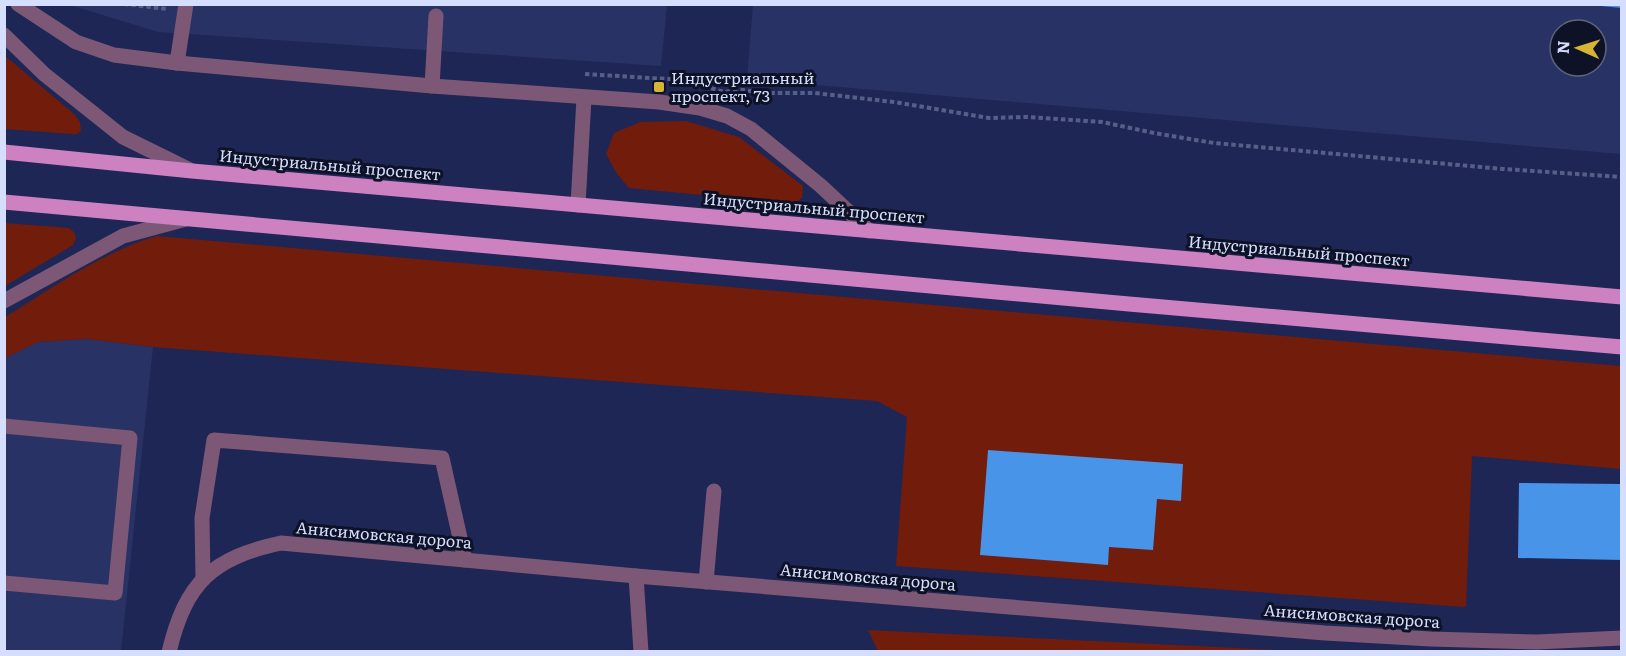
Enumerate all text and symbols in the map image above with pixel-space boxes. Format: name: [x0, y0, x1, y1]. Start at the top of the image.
north arrow: [1548, 18, 1608, 78]
text: N: [1550, 40, 1574, 55]
place label: Индустриальный проспект, 73: [671, 65, 814, 107]
marker: Индустриальный проспект, 73: [652, 80, 666, 94]
street label: Индустриальный проспект: [218, 142, 442, 186]
street label: Индустриальный проспект: [702, 185, 926, 229]
street label: Индустриальный проспект: [1187, 228, 1411, 272]
street label: Анисимовская дорога: [295, 514, 473, 554]
street label: Анисимовская дорога: [779, 556, 957, 596]
street label: Анисимовская дорога: [1263, 597, 1441, 633]

